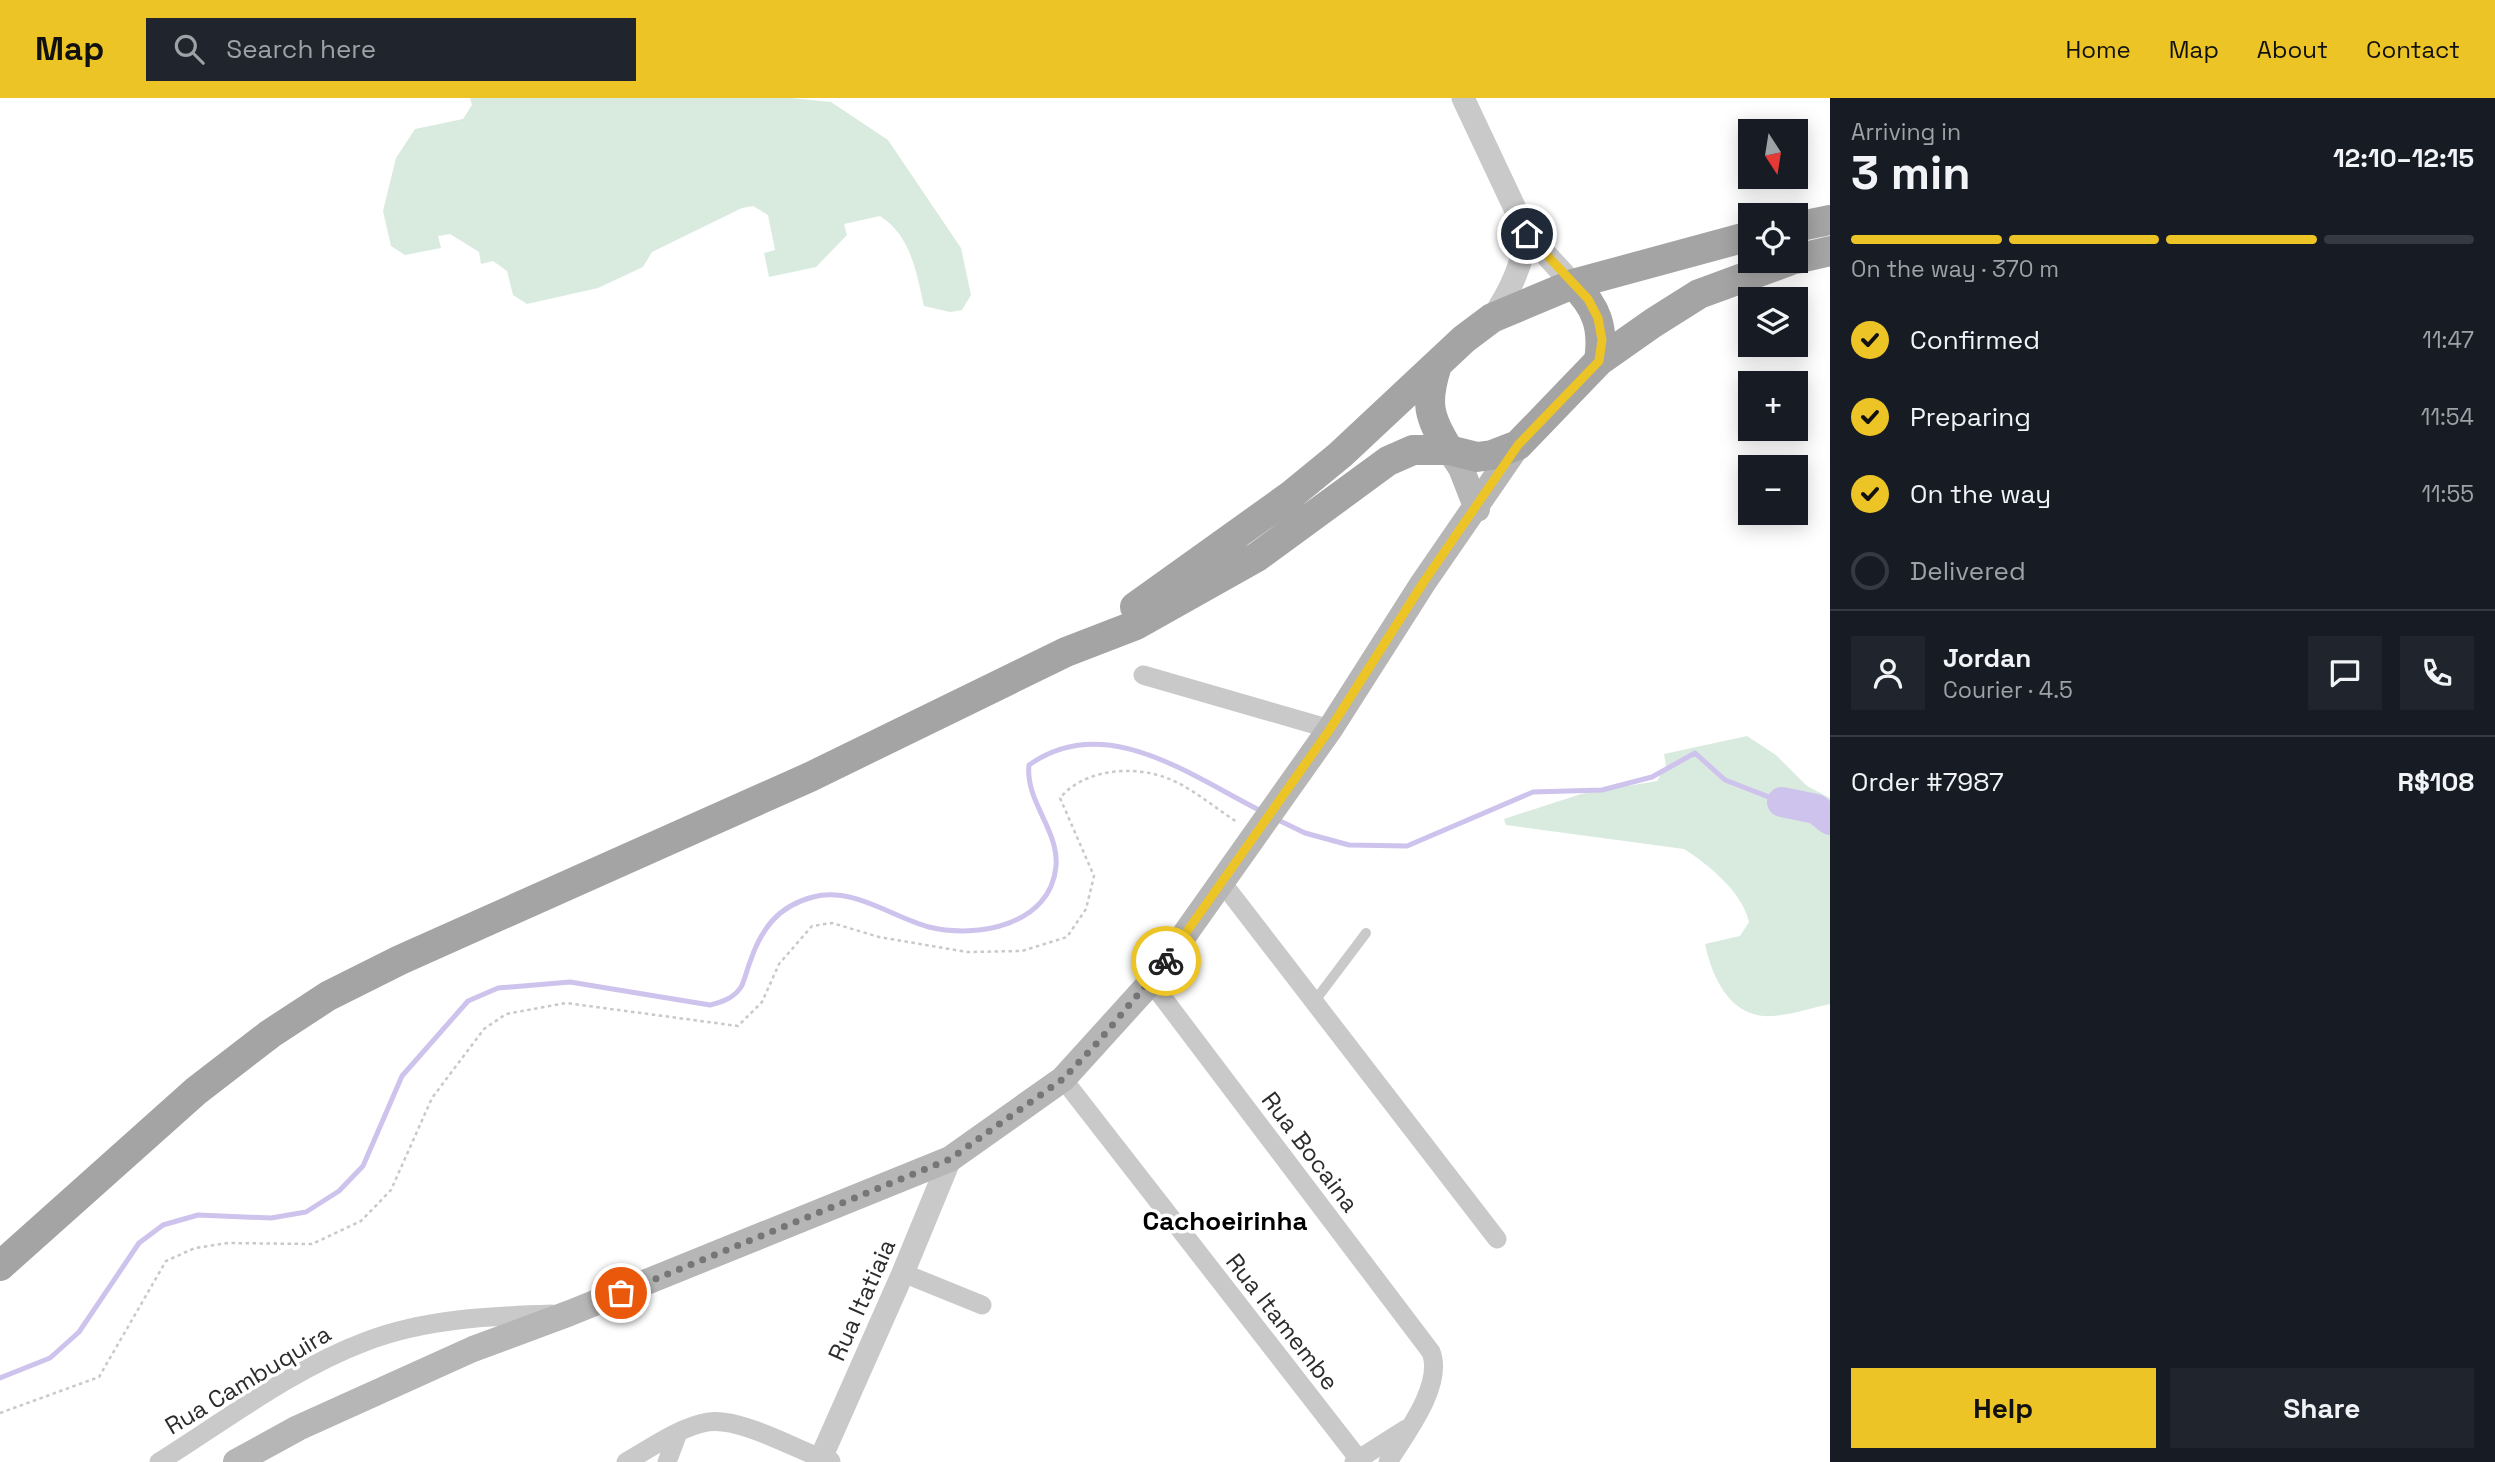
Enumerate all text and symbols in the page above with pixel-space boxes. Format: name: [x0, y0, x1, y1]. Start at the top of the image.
search box: [146, 18, 636, 81]
text: Map: [35, 28, 104, 70]
icon: search: [170, 30, 208, 68]
text: Search here: [226, 32, 376, 66]
text: Home: [2065, 34, 2131, 65]
text: Map: [2169, 34, 2219, 65]
text: About: [2257, 34, 2328, 65]
text: Contact: [2366, 34, 2460, 65]
text: Arriving in: [1851, 117, 1961, 147]
north arrow: [1738, 119, 1808, 189]
map controls: [1738, 119, 1808, 525]
text: 12:10–12:15: [2333, 141, 2474, 175]
text: 3 min: [1851, 144, 1971, 202]
button: locate: [1738, 203, 1808, 273]
pin: [1497, 204, 1557, 264]
icon: home: [1508, 215, 1546, 253]
text: On the way · 370 m: [1851, 254, 2059, 284]
button: layers: [1738, 287, 1808, 357]
icon: check: [1851, 321, 1889, 359]
text: Confirmed: [1910, 323, 2040, 357]
text: 11:47: [2422, 325, 2474, 355]
button: +: [1738, 371, 1808, 441]
icon: check: [1851, 398, 1889, 436]
text: Preparing: [1910, 400, 2031, 434]
text: 11:54: [2421, 402, 2474, 432]
button: −: [1738, 455, 1808, 525]
icon: check: [1851, 475, 1889, 513]
text: On the way: [1910, 477, 2051, 511]
text: 11:55: [2421, 479, 2474, 509]
text: Delivered: [1910, 554, 2026, 588]
button: person: [1851, 636, 1925, 710]
button: chat: [2308, 636, 2382, 710]
button: phone: [2400, 636, 2474, 710]
text: Jordan: [1943, 641, 2031, 675]
text: Courier · 4.5: [1943, 675, 2073, 705]
text: Order #7987: [1851, 765, 2004, 799]
text: R$108: [2398, 765, 2474, 799]
courier: [1131, 926, 1201, 996]
icon: bike: [1147, 942, 1185, 980]
street label: Rua Bocaina: [1255, 1085, 1366, 1218]
district label: Cachoeirinha: [1143, 1204, 1307, 1238]
street label: Rua Itatiaia: [821, 1234, 902, 1366]
street label: Rua Itamembe: [1219, 1247, 1346, 1396]
pin: [591, 1263, 651, 1323]
icon: bag: [602, 1274, 640, 1312]
street label: Rua Cambuquira: [159, 1318, 337, 1441]
button: Help: [1851, 1368, 2156, 1448]
button: Share: [2170, 1368, 2474, 1448]

